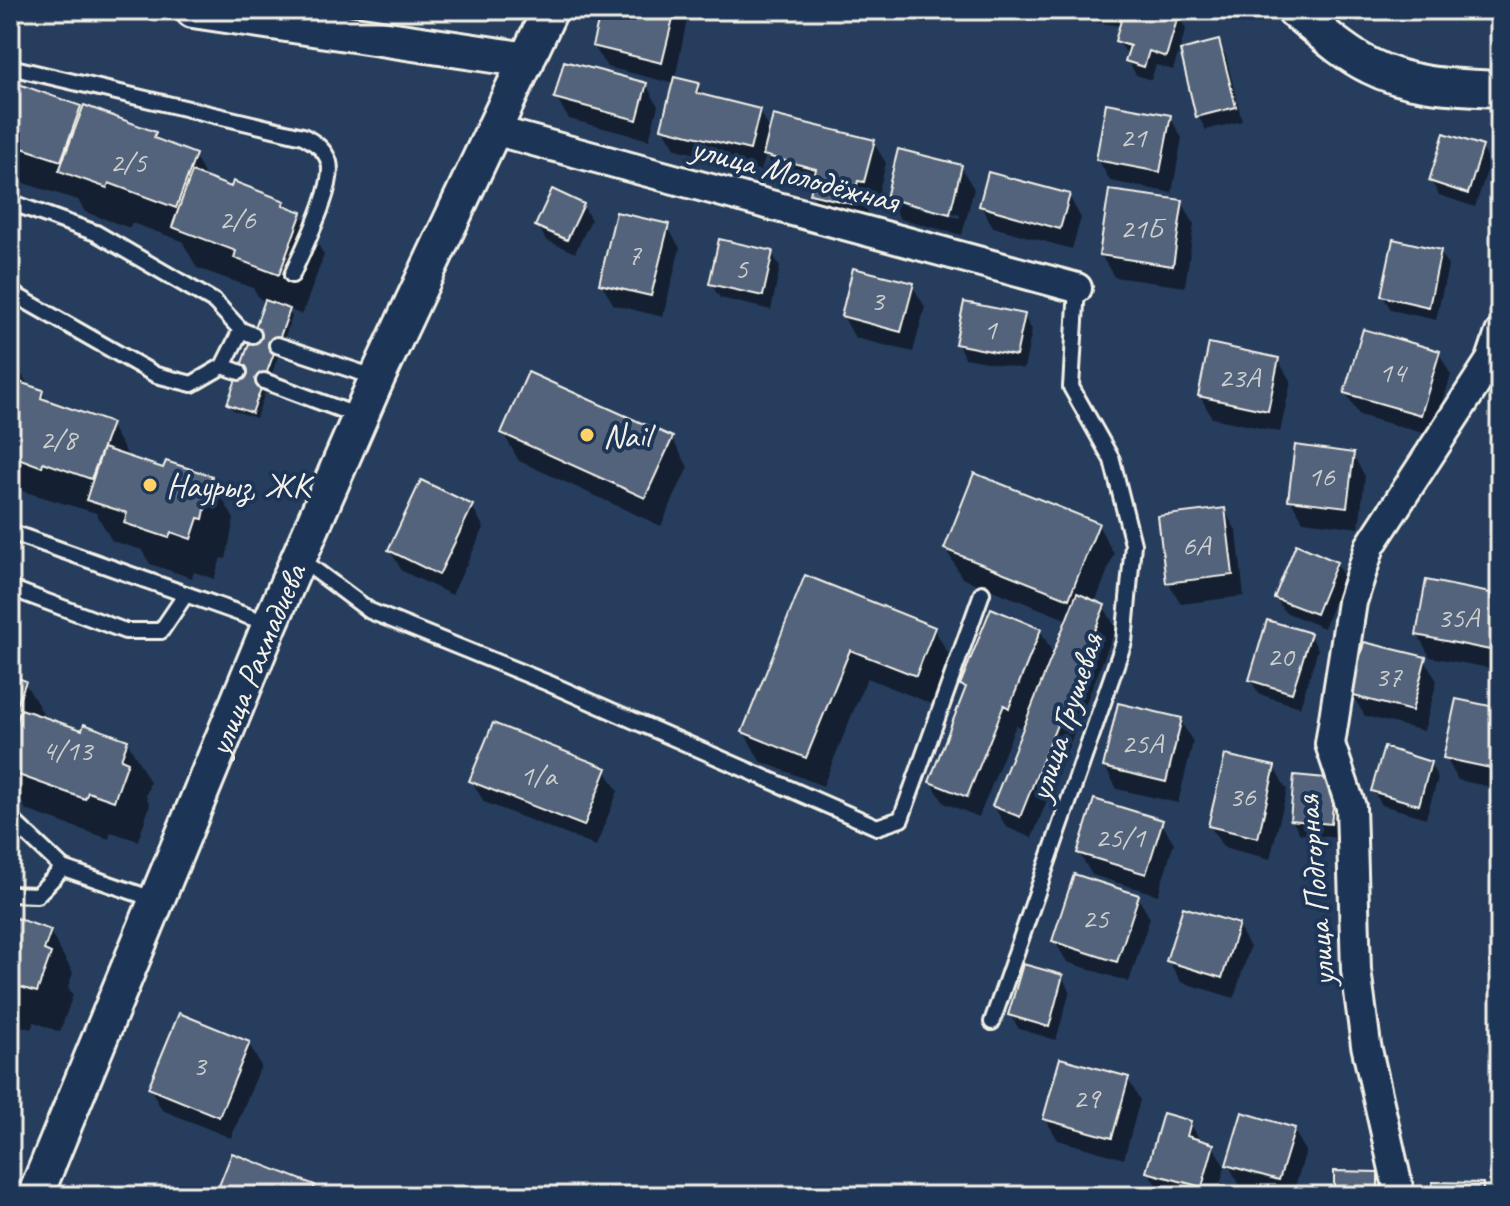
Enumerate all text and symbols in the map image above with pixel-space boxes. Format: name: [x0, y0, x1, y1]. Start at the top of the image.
house number: 21: [1120, 118, 1148, 156]
street label: улица Молодёжная: [685, 125, 906, 223]
house number: 2/5: [110, 143, 148, 181]
house number: 2/6: [219, 200, 257, 238]
house number: 21Б: [1120, 209, 1167, 247]
house number: 7: [627, 235, 642, 273]
house number: 5: [734, 249, 749, 287]
house number: 3: [870, 281, 886, 319]
house number: 1: [983, 310, 998, 348]
house number: 14: [1379, 353, 1408, 391]
house number: 23А: [1218, 358, 1262, 396]
place label: Nail: [603, 414, 657, 457]
house number: 2/8: [40, 420, 79, 458]
marker: Nail: [578, 426, 596, 444]
house number: 16: [1308, 457, 1336, 495]
place label: Наурыз, ЖК: [166, 464, 314, 507]
marker: Наурыз, ЖК: [141, 476, 159, 494]
house number: 6А: [1182, 526, 1212, 564]
street label: улица Рахмадиева: [196, 555, 316, 764]
house number: 35А: [1437, 598, 1481, 636]
street label: улица Грушевая: [1017, 626, 1113, 808]
house number: 20: [1267, 637, 1296, 675]
house number: 37: [1375, 657, 1403, 695]
house number: 25А: [1121, 724, 1165, 762]
house number: 4/13: [42, 731, 95, 769]
house number: 1/а: [520, 756, 558, 794]
house number: 36: [1229, 777, 1257, 815]
street label: улица Подгорная: [1285, 792, 1345, 990]
house number: 25/1: [1095, 818, 1147, 856]
house number: 25: [1082, 899, 1110, 937]
house number: 3: [192, 1046, 208, 1084]
house number: 29: [1073, 1079, 1102, 1117]

